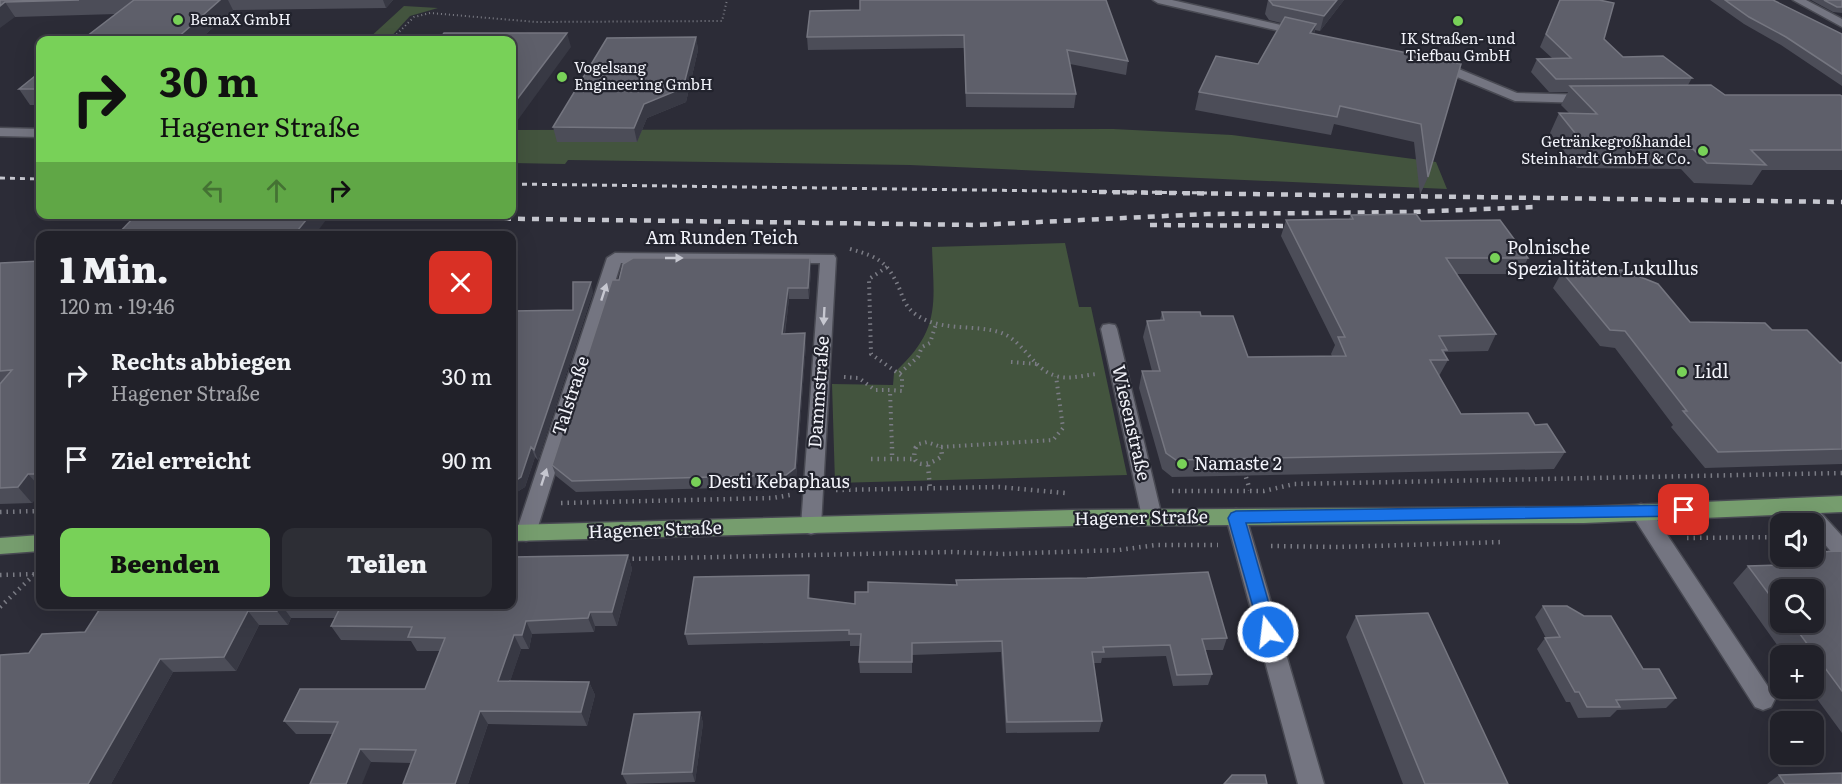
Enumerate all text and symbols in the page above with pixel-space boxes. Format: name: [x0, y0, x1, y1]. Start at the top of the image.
place label: BemaX GmbH: [190, 7, 291, 30]
marker: BemaX GmbH: [171, 13, 185, 27]
marker: IK Straßen- und Tiefbau GmbH: [1451, 14, 1465, 28]
place label: IK Straßen- und Tiefbau GmbH: [1401, 26, 1515, 66]
text: 30 m: [159, 48, 259, 110]
place label: Vogelsang Engineering GmbH: [574, 55, 713, 95]
icon: right: [60, 60, 138, 138]
marker: Vogelsang Engineering GmbH: [555, 70, 569, 84]
text: Hagener Straße: [159, 105, 360, 145]
place label: Getränkegroßhandel Steinhardt GmbH & Co.: [1521, 129, 1691, 169]
marker: Getränkegroßhandel Steinhardt GmbH & Co.: [1696, 144, 1710, 158]
icon: left: [197, 174, 230, 207]
icon: ahead: [260, 174, 293, 207]
icon: right: [323, 174, 356, 207]
street label: Am Runden Teich: [645, 223, 799, 250]
place label: Polnische Spezialitäten Lukullus: [1507, 233, 1698, 281]
text: 1 Min.: [60, 241, 169, 294]
button: close: [429, 251, 492, 314]
marker: Polnische Spezialitäten Lukullus: [1488, 251, 1502, 265]
one-way arrow: [664, 253, 683, 263]
one-way arrow: [600, 283, 610, 301]
text: 120 m · 19:46: [60, 290, 175, 320]
one-way arrow: [820, 306, 829, 325]
street label: Dammstraße: [800, 335, 835, 449]
text: Rechts abbiegen: [111, 344, 291, 377]
street label: Talstraße: [544, 352, 595, 439]
place label: Lidl: [1694, 357, 1729, 384]
icon: right: [60, 359, 93, 392]
text: 30 m: [442, 359, 492, 392]
street label: Wiesenstraße: [1106, 362, 1159, 483]
marker: Lidl: [1675, 365, 1689, 379]
text: Hagener Straße: [111, 377, 260, 407]
icon: arrive: [60, 443, 93, 476]
text: Ziel erreicht: [111, 443, 251, 476]
text: 90 m: [442, 443, 492, 476]
place label: Namaste 2: [1194, 449, 1282, 476]
marker: Namaste 2: [1175, 457, 1189, 471]
place label: Desti Kebaphaus: [708, 467, 850, 494]
one-way arrow: [539, 468, 549, 486]
marker: Desti Kebaphaus: [689, 475, 703, 489]
pin: [1658, 484, 1709, 535]
icon: arrive: [1667, 493, 1700, 526]
street label: Hagener Straße: [1074, 502, 1208, 531]
street label: Hagener Straße: [588, 513, 722, 544]
map controls: [1770, 513, 1824, 765]
button: sound: [1770, 513, 1824, 567]
button: Beenden: [60, 528, 270, 597]
button: Teilen: [282, 528, 492, 597]
button: search: [1770, 579, 1824, 633]
position arrow: [1236, 600, 1300, 664]
button: +: [1770, 645, 1824, 699]
button: −: [1770, 711, 1824, 765]

